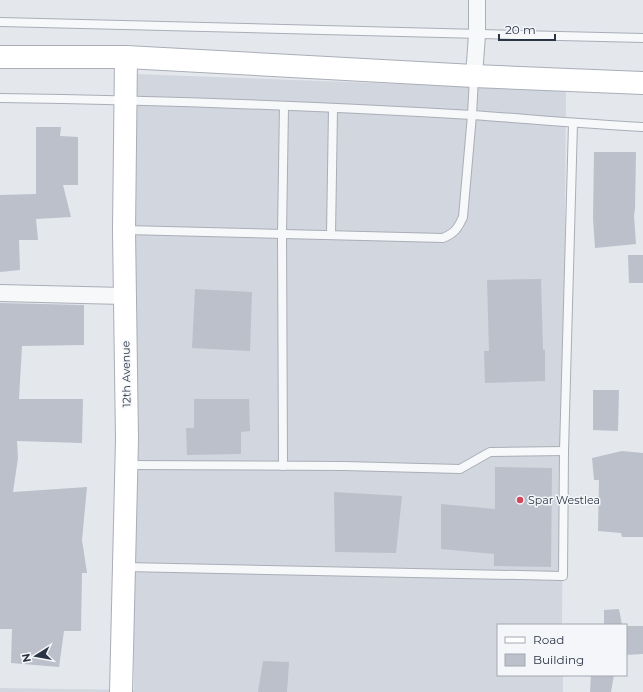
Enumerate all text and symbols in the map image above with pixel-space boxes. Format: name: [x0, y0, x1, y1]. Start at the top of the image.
scale bar: [499, 16, 555, 42]
text: 20 m: [505, 22, 536, 37]
street label: 12th Avenue: [118, 340, 134, 407]
place label: Spar Westlea: [528, 493, 600, 507]
marker: Spar Westlea: [515, 495, 525, 505]
legend: [497, 624, 627, 676]
text: Road: [533, 632, 564, 647]
north arrow: [16, 636, 56, 676]
text: N: [18, 652, 34, 664]
text: Building: [533, 652, 584, 667]

